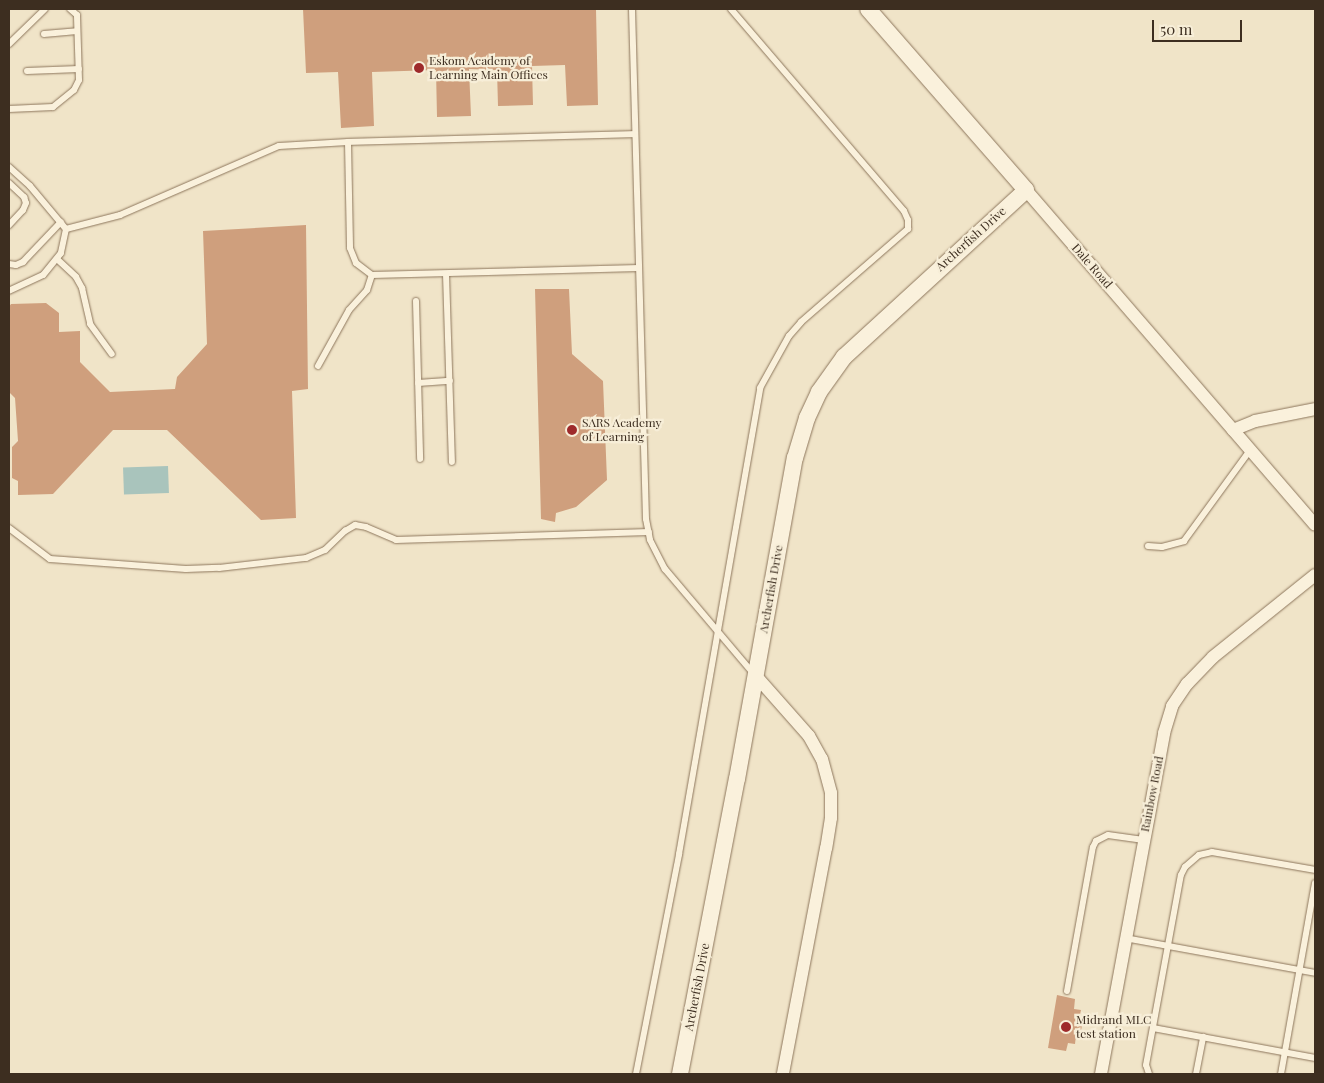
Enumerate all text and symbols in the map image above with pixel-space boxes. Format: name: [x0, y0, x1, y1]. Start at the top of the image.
scale bar: [1154, 10, 1244, 42]
text: 50 m: [1160, 19, 1192, 39]
place label: Eskom Academy of Learning Main Offices: [429, 54, 548, 82]
marker: Eskom Academy of Learning Main Offices: [413, 62, 425, 74]
street label: Archerfish Drive: [933, 204, 1009, 274]
street label: Dale Road: [1069, 241, 1115, 291]
place label: SARS Academy of Learning: [582, 416, 662, 444]
marker: SARS Academy of Learning: [566, 424, 578, 436]
street label: Archerfish Drive: [756, 544, 786, 634]
street label: Rainbow Road: [1138, 755, 1166, 833]
street label: Archerfish Drive: [681, 942, 713, 1032]
place label: Midrand MLC test station: [1076, 1013, 1151, 1041]
marker: Midrand MLC test station: [1060, 1021, 1072, 1033]

